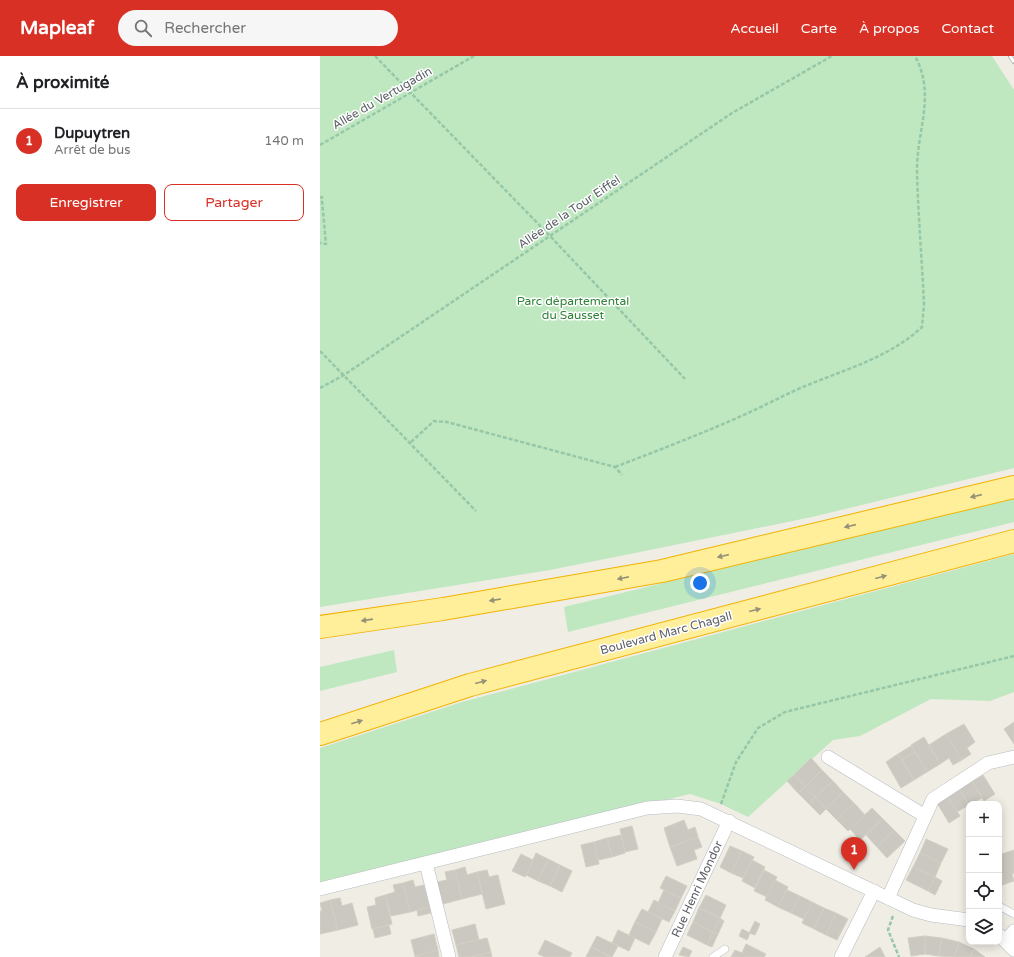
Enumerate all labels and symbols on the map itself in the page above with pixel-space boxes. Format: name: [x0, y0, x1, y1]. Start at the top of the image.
street label: Allée du Vertugadin: [330, 64, 434, 132]
street label: Allée de la Tour Eiffel: [515, 173, 623, 251]
park label: Parc départemental du Sausset: [517, 294, 629, 322]
one-way arrow: [970, 494, 982, 500]
one-way arrow: [843, 523, 855, 529]
one-way arrow: [717, 553, 729, 559]
your location: [690, 573, 710, 593]
one-way arrow: [876, 574, 888, 580]
one-way arrow: [617, 575, 629, 581]
one-way arrow: [489, 598, 501, 604]
one-way arrow: [749, 606, 762, 612]
street label: Boulevard Marc Chagall: [599, 609, 733, 657]
one-way arrow: [361, 617, 373, 623]
one-way arrow: [475, 678, 487, 684]
one-way arrow: [351, 718, 363, 724]
pin: 1: [841, 837, 867, 870]
street label: Rue Henri Mondor: [668, 838, 726, 940]

